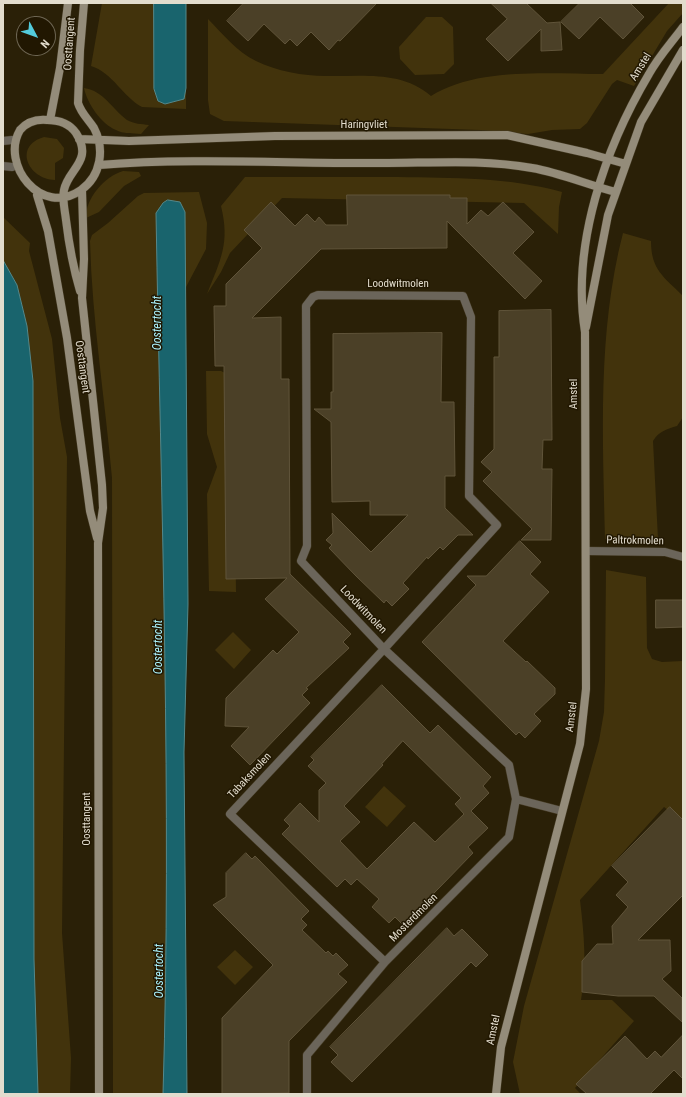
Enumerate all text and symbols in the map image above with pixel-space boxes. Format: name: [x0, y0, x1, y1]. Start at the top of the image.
north arrow: [16, 16, 56, 56]
street label: Oosttangent: [62, 17, 78, 71]
text: N: [38, 37, 52, 50]
street label: Amstel: [627, 51, 655, 83]
street label: Haringvliet: [341, 118, 387, 132]
street label: Loodwitmolen: [367, 277, 429, 291]
water label: Oostertocht: [151, 296, 165, 350]
street label: Oosttangent: [72, 340, 92, 394]
street label: Amstel: [567, 379, 581, 409]
street label: Paltrokmolen: [606, 534, 664, 548]
street label: Loodwitmolen: [337, 583, 389, 637]
water label: Oostertocht: [152, 620, 166, 674]
street label: Amstel: [564, 701, 580, 733]
street label: Tabaksmolen: [225, 750, 275, 802]
street label: Oosttangent: [80, 792, 94, 846]
street label: Mosterdmolen: [387, 891, 441, 945]
water label: Oostertocht: [153, 944, 167, 998]
street label: Amstel: [484, 1014, 504, 1046]

